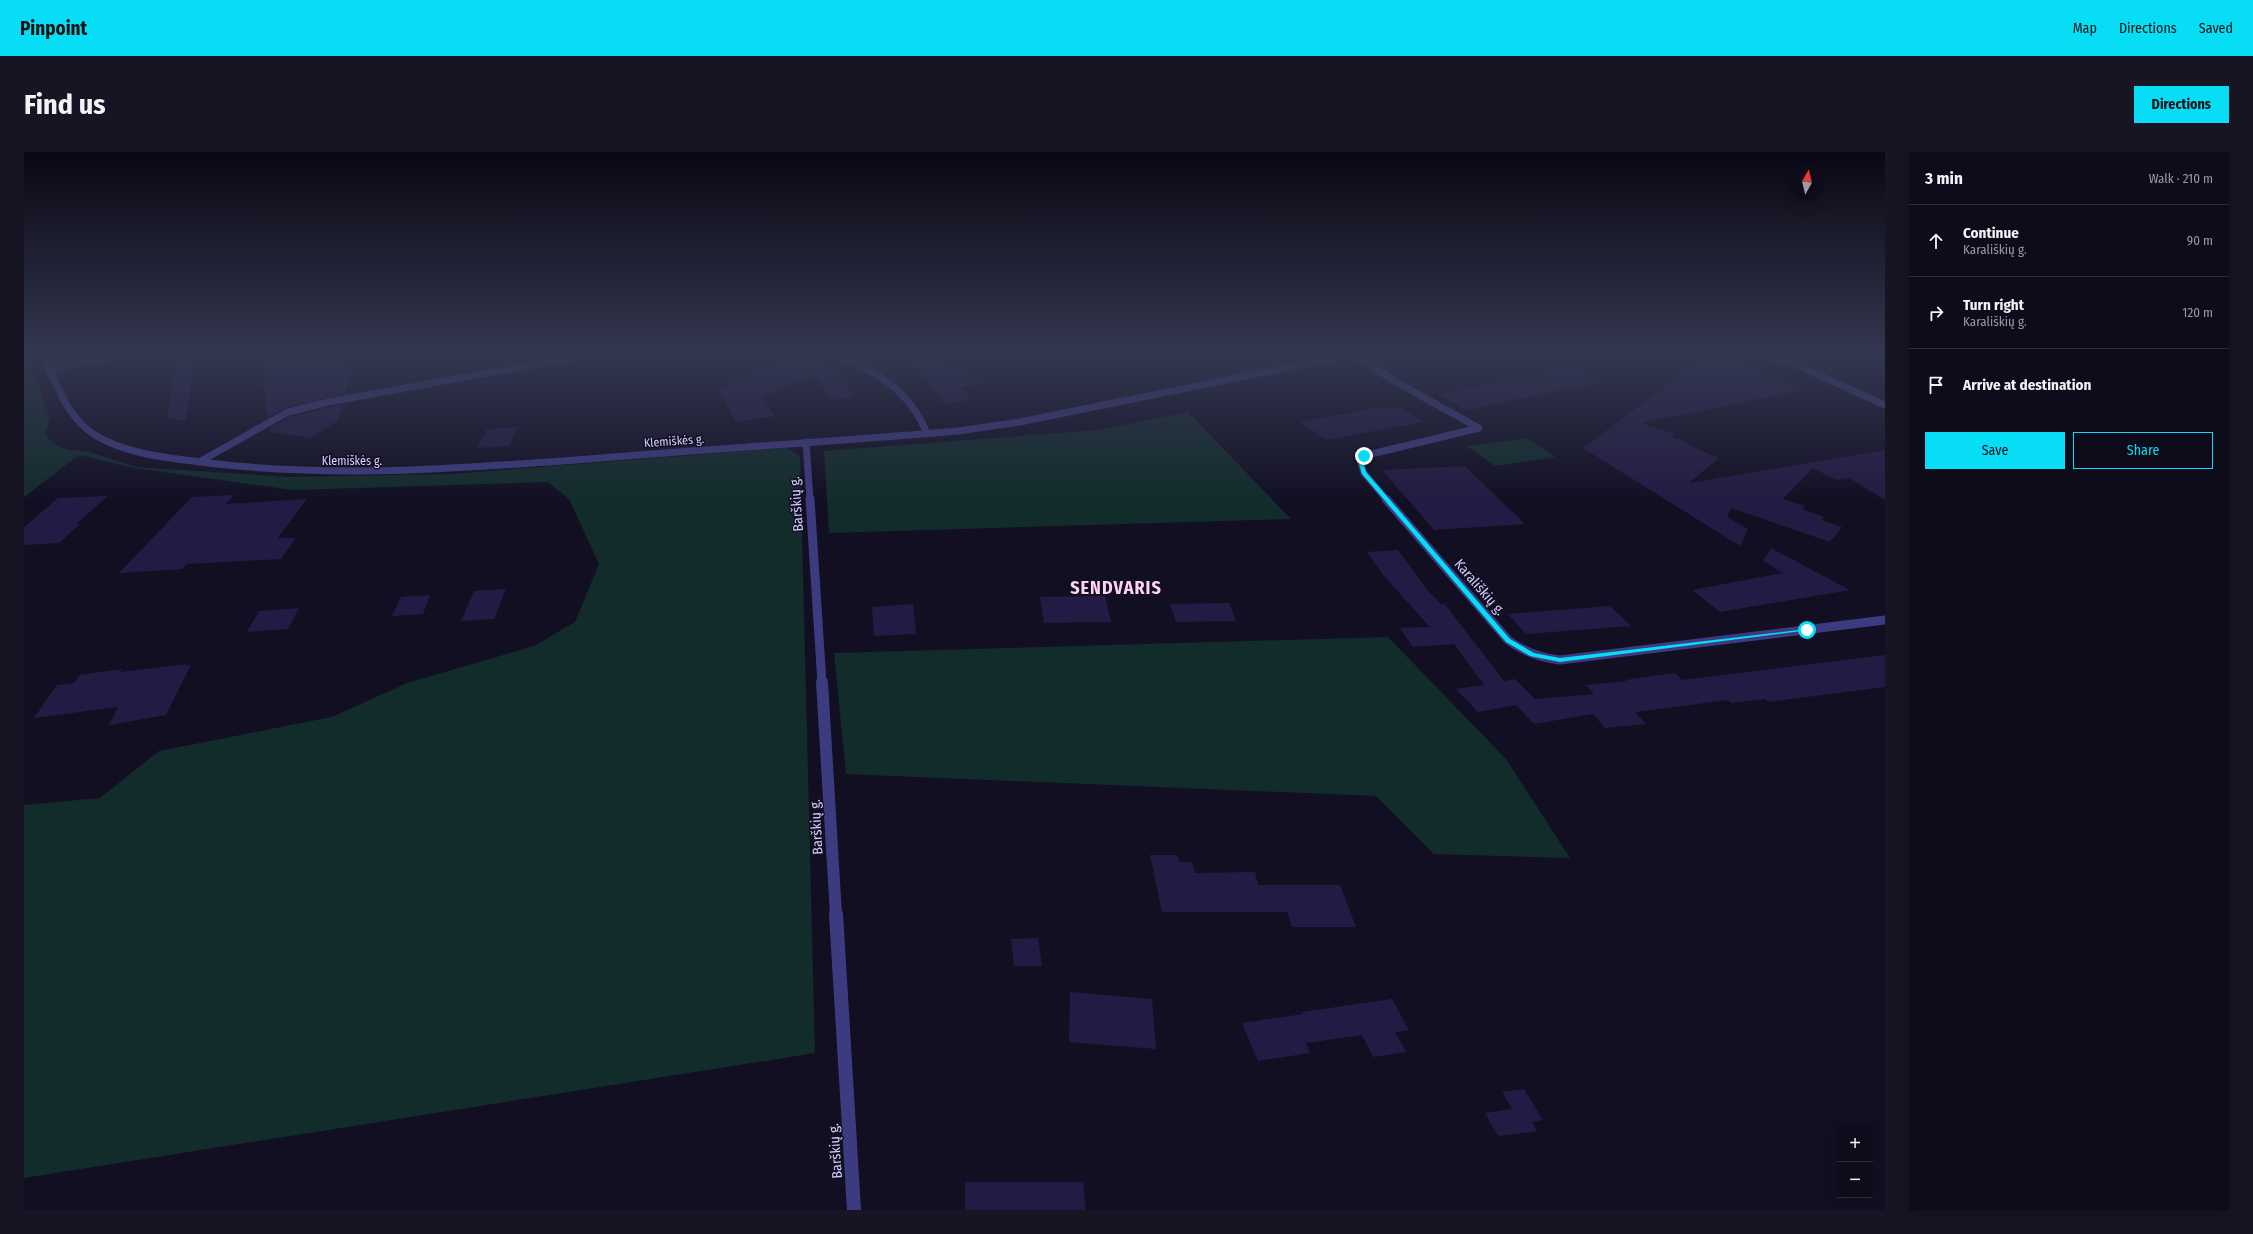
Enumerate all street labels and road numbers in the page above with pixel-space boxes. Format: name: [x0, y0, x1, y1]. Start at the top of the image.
street label: Klemiškės g.: [643, 432, 705, 450]
street label: Klemiškės g.: [322, 454, 383, 468]
street label: Barškių g.: [786, 476, 807, 532]
street label: Karališkių g.: [1451, 556, 1509, 619]
street label: Barškių g.: [807, 799, 826, 855]
street label: Barškių g.: [825, 1123, 846, 1179]

